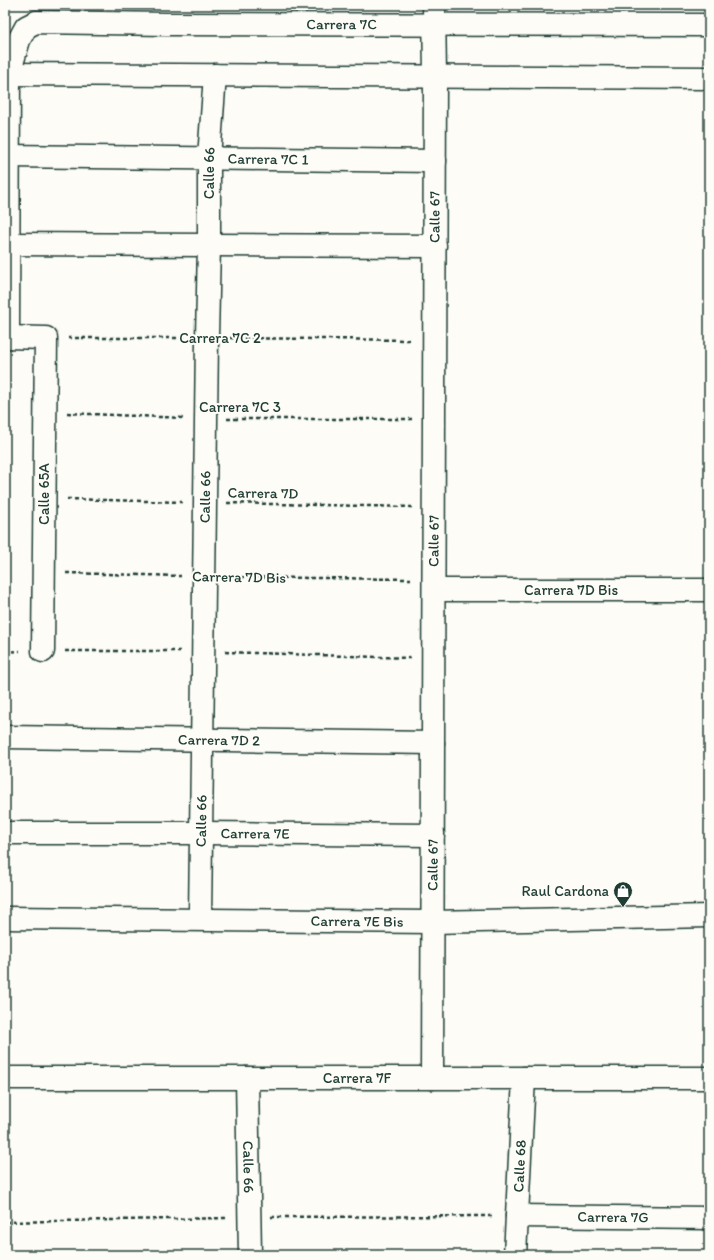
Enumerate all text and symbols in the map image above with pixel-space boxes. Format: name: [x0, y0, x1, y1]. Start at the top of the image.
street label: Carrera 7C: [306, 15, 377, 33]
street label: Calle 66: [200, 146, 219, 199]
street label: Carrera 7C 1: [227, 150, 309, 169]
street label: Calle 67: [426, 190, 444, 243]
street label: Carrera 7C 2: [179, 329, 261, 347]
street label: Carrera 7C 3: [199, 398, 281, 416]
street label: Calle 65A: [35, 463, 53, 525]
street label: Calle 66: [196, 471, 214, 523]
street label: Carrera 7D: [228, 483, 299, 503]
street label: Calle 67: [425, 514, 443, 567]
street label: Carrera 7D Bis: [192, 567, 286, 587]
street label: Carrera 7D Bis: [524, 581, 618, 599]
street label: Carrera 7D 2: [178, 730, 260, 750]
street label: Calle 66: [192, 795, 210, 847]
street label: Carrera 7E: [220, 824, 290, 843]
street label: Calle 67: [424, 838, 442, 891]
shop icon: Raul Cardona: [612, 880, 634, 908]
place label: Raul Cardona: [522, 882, 610, 900]
street label: Carrera 7E Bis: [311, 912, 404, 931]
street label: Carrera 7F: [323, 1069, 392, 1087]
street label: Calle 68: [509, 1139, 530, 1193]
street label: Calle 66: [239, 1141, 258, 1193]
street label: Carrera 7G: [577, 1208, 649, 1226]

